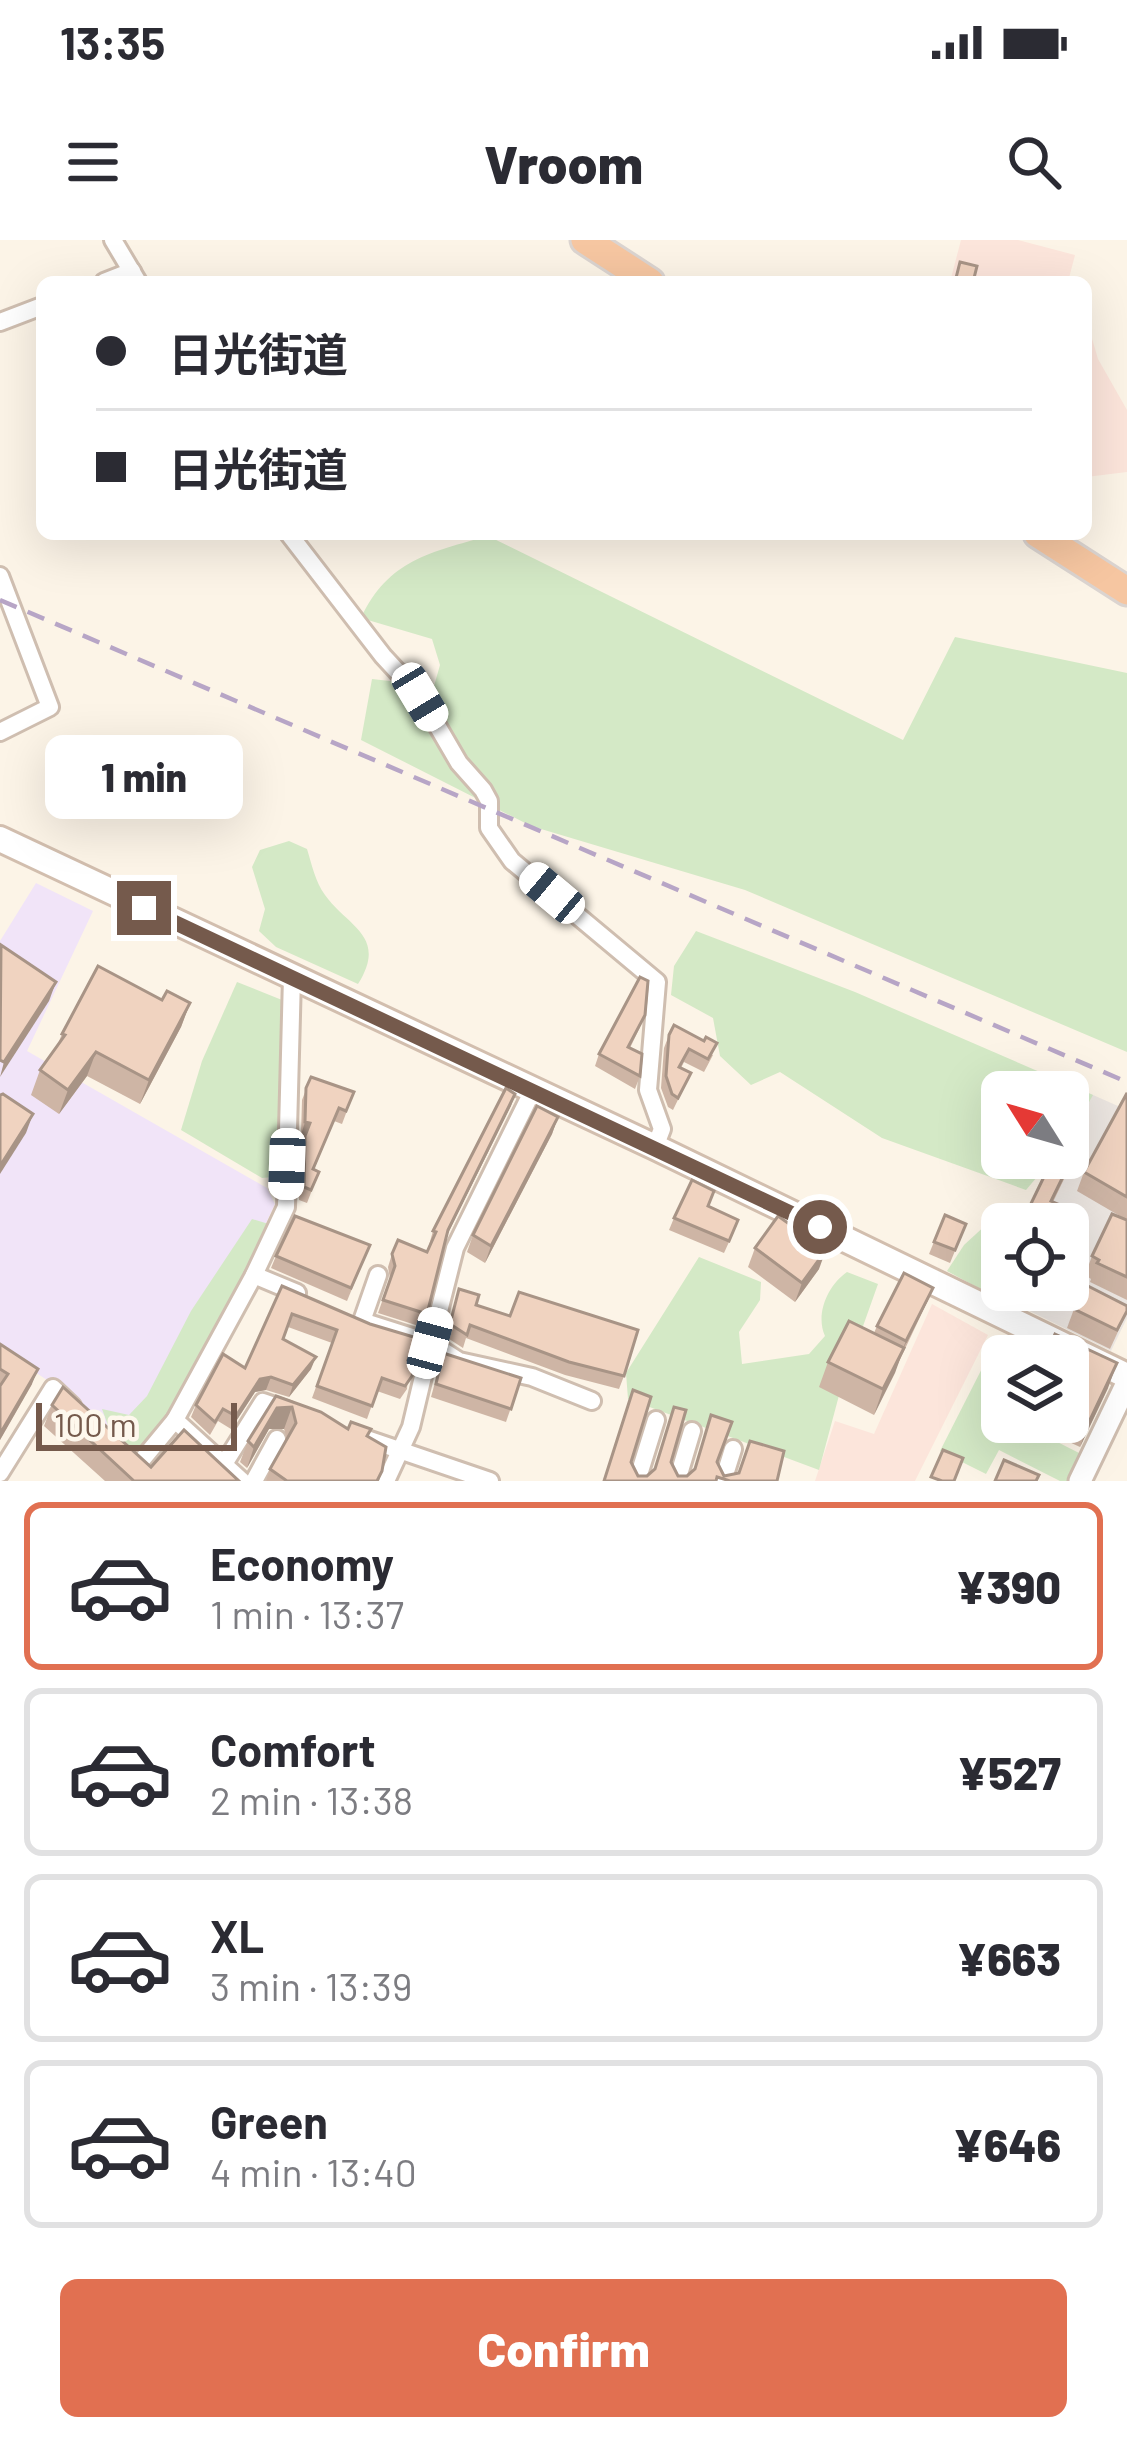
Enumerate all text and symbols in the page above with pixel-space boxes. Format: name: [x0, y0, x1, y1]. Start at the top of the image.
text: 13:35: [60, 15, 165, 69]
icon: menu: [60, 129, 126, 195]
icon: search: [1001, 129, 1067, 195]
text: Vroom: [484, 130, 643, 195]
text: 日光街道: [168, 326, 348, 380]
text: 日光街道: [168, 441, 348, 495]
car: [386, 657, 454, 737]
callout: 1 min: [45, 734, 243, 818]
text: 1 min: [101, 753, 187, 800]
car: [513, 856, 591, 930]
route end: [117, 881, 171, 935]
north arrow: [981, 1071, 1089, 1179]
map controls: [981, 1071, 1089, 1443]
car: [268, 1127, 306, 1201]
route start: [793, 1200, 847, 1254]
button: locate: [981, 1203, 1089, 1311]
car: [403, 1304, 457, 1382]
button: layers: [981, 1335, 1089, 1443]
scale bar: [36, 1397, 237, 1450]
text: 100 m: [54, 1404, 137, 1444]
icon: car: [66, 1532, 174, 1640]
text: Economy: [210, 1536, 394, 1590]
text: ¥390: [956, 1559, 1061, 1613]
text: 1 min · 13:37: [210, 1590, 404, 1637]
icon: car: [66, 1718, 174, 1826]
text: Comfort: [210, 1722, 376, 1776]
text: ¥527: [957, 1745, 1061, 1799]
text: 2 min · 13:38: [210, 1776, 413, 1823]
icon: car: [66, 1904, 174, 2012]
text: XL: [210, 1908, 264, 1962]
text: ¥663: [956, 1931, 1061, 1985]
text: 3 min · 13:39: [210, 1962, 412, 2009]
icon: car: [66, 2090, 174, 2198]
text: Green: [210, 2094, 328, 2148]
text: ¥646: [953, 2117, 1061, 2171]
text: 4 min · 13:40: [210, 2148, 417, 2195]
button: Confirm: [60, 2279, 1067, 2417]

